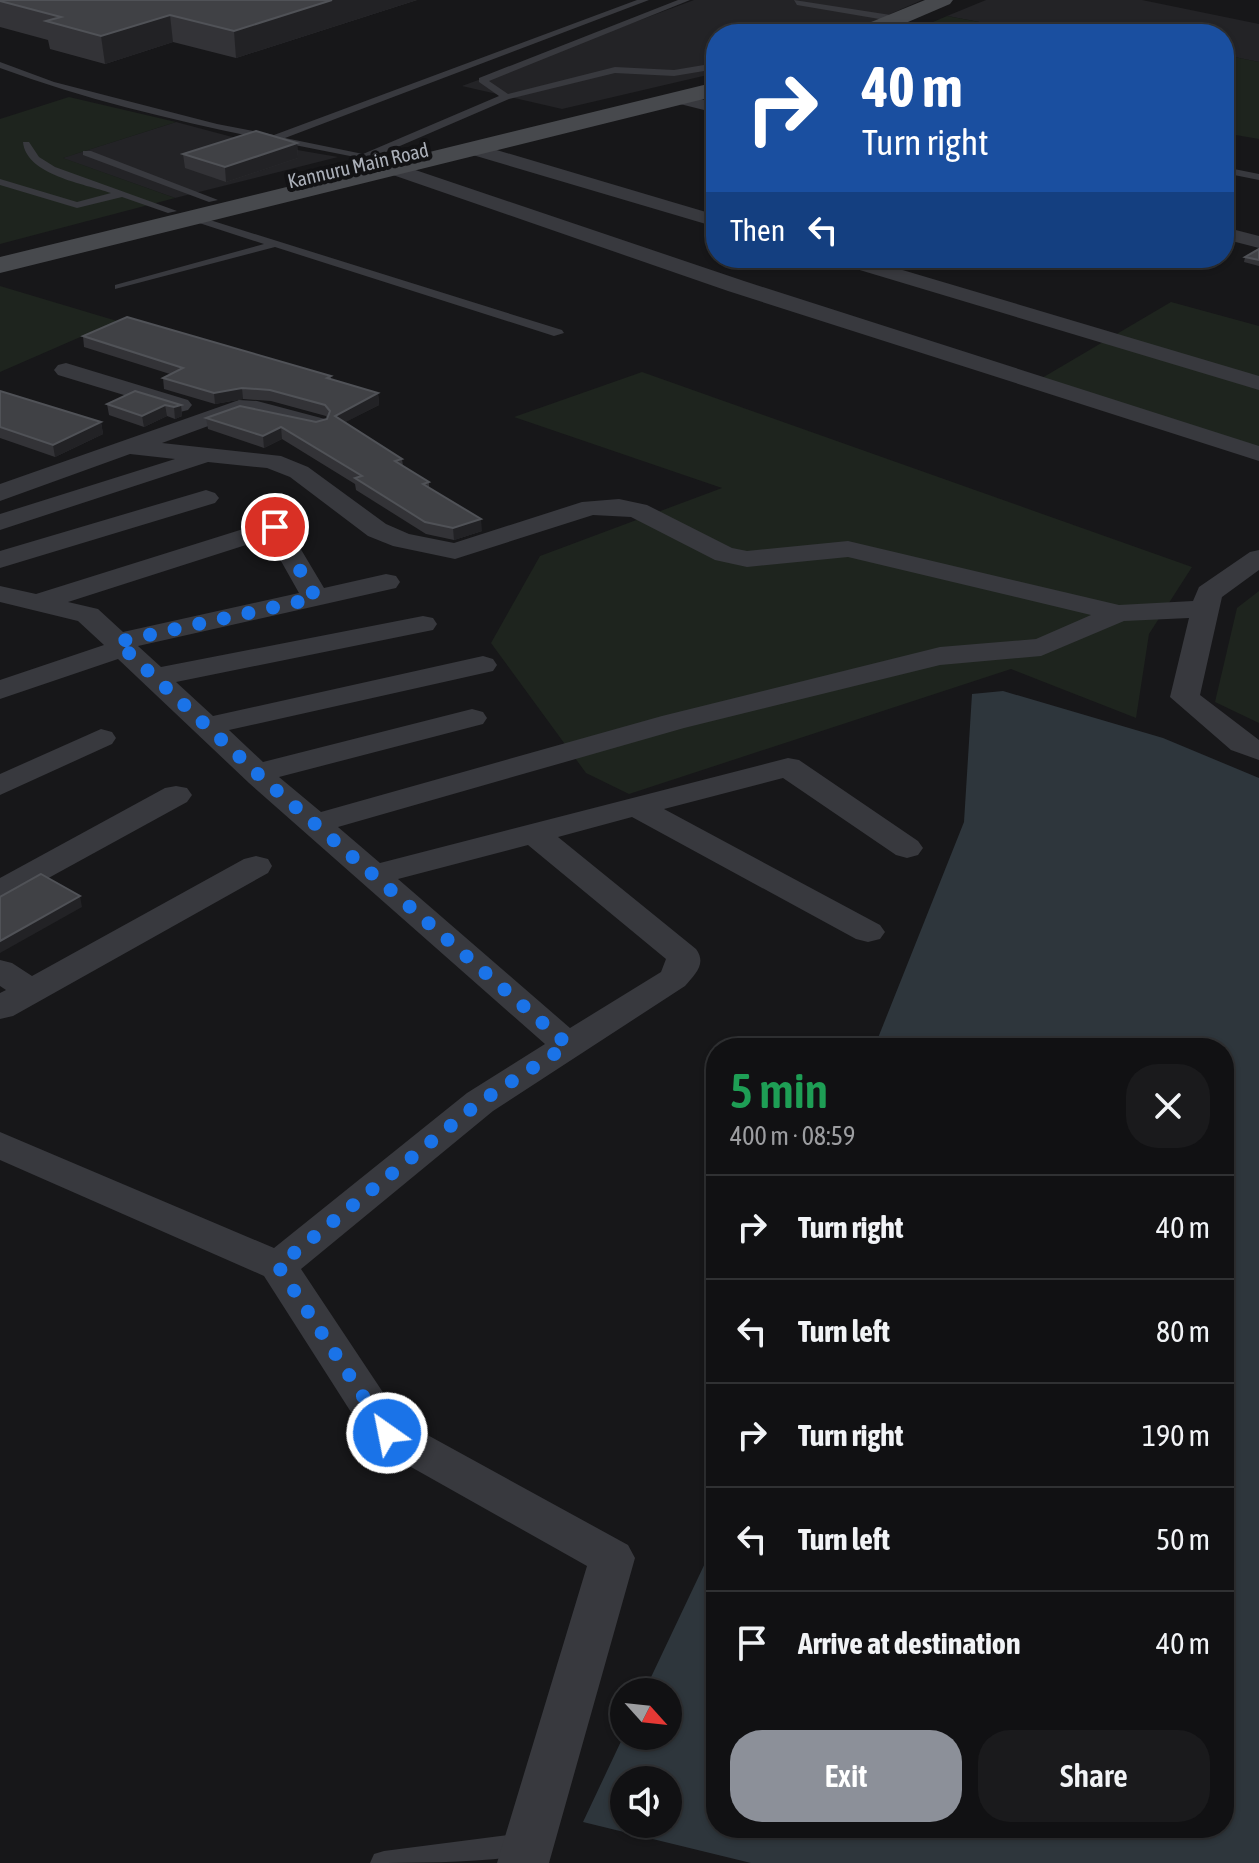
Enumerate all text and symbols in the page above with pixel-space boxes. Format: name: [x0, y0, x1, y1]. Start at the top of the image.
text: 40 m: [862, 55, 963, 119]
icon: right: [730, 56, 834, 160]
text: Turn right: [862, 121, 989, 163]
street label: Kannuru Main Road: [285, 138, 431, 192]
icon: left: [801, 208, 845, 252]
text: Then: [730, 213, 785, 247]
pin: [241, 493, 309, 561]
icon: arrive: [253, 505, 297, 549]
text: 5 min: [730, 1063, 828, 1118]
button: close: [1126, 1064, 1210, 1148]
text: 400 m · 08:59: [730, 1121, 855, 1151]
icon: right: [730, 1205, 774, 1249]
text: Turn right: [798, 1210, 904, 1244]
text: 40 m: [1156, 1210, 1210, 1244]
icon: left: [730, 1309, 774, 1353]
text: Turn left: [798, 1314, 890, 1348]
text: 80 m: [1156, 1314, 1210, 1348]
position arrow: [345, 1391, 429, 1475]
icon: right: [730, 1413, 774, 1457]
text: Turn right: [798, 1418, 904, 1452]
text: 190 m: [1142, 1418, 1210, 1452]
icon: left: [730, 1517, 774, 1561]
text: Turn left: [798, 1522, 890, 1556]
text: 50 m: [1156, 1522, 1210, 1556]
icon: arrive: [730, 1621, 774, 1665]
text: Arrive at destination: [798, 1626, 1020, 1660]
text: 40 m: [1156, 1626, 1210, 1660]
north arrow: [610, 1678, 682, 1750]
map controls: [610, 1678, 682, 1838]
button: Exit: [730, 1730, 962, 1822]
button: Share: [978, 1730, 1210, 1822]
button: sound: [610, 1766, 682, 1838]

